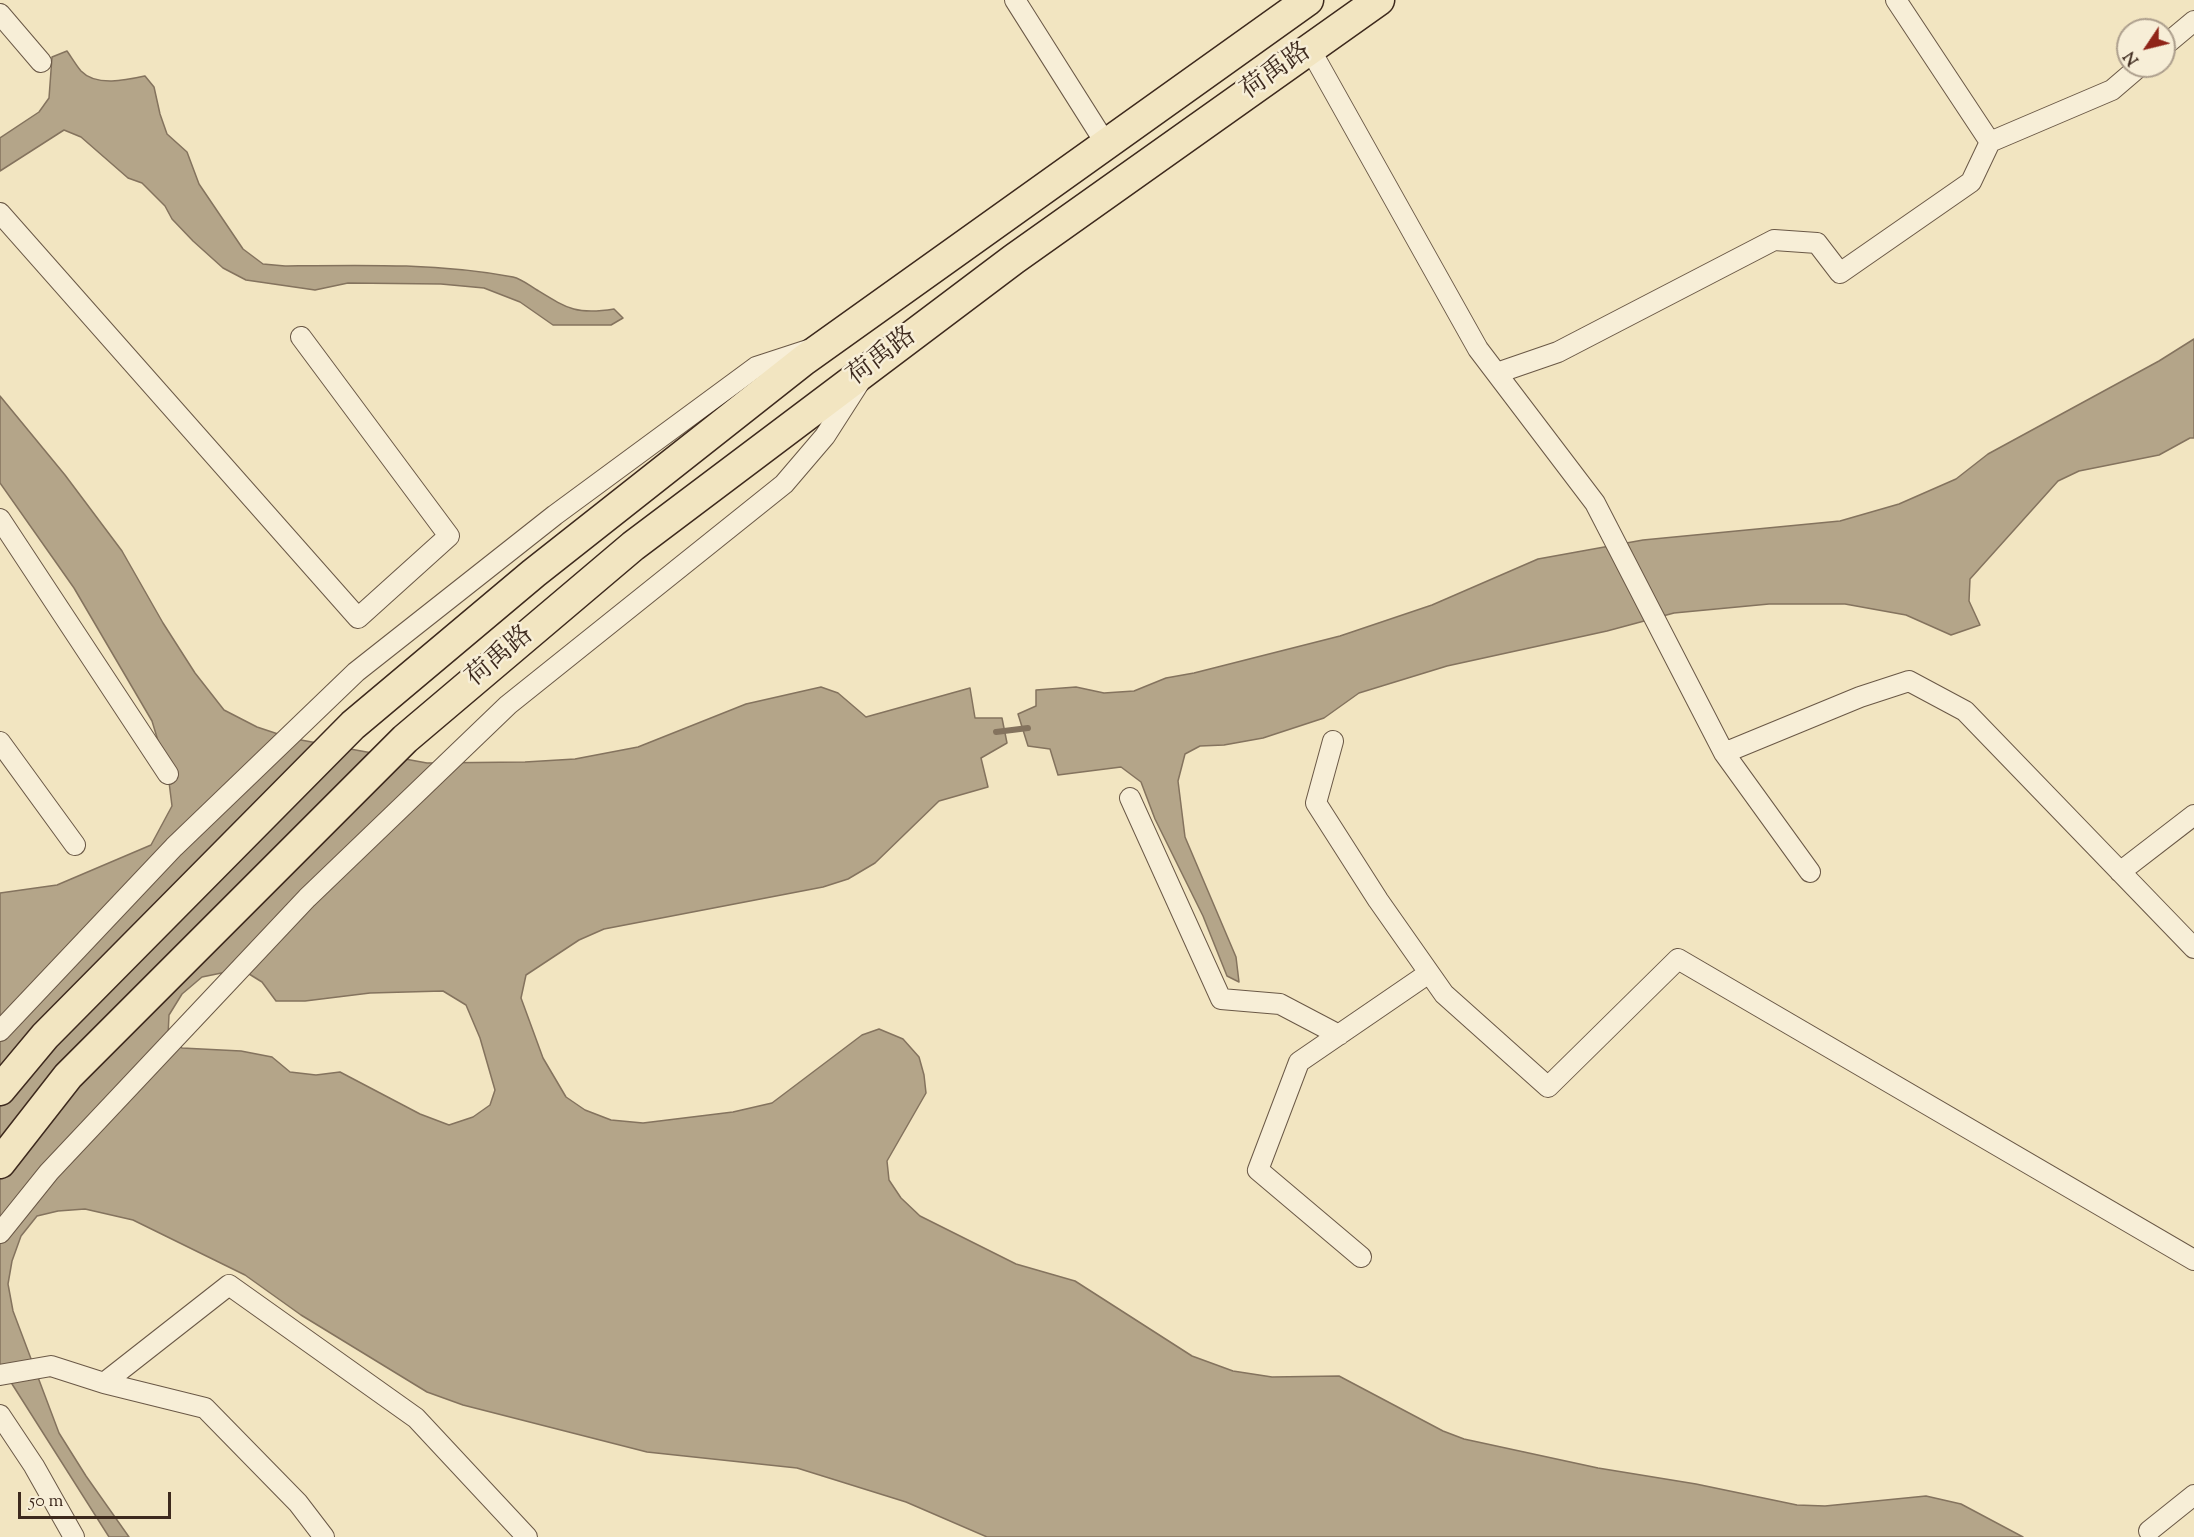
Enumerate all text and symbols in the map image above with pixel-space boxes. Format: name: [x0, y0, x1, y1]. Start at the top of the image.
north arrow: [2116, 18, 2176, 78]
street label: 荷禹路: [1236, 38, 1318, 108]
text: N: [2119, 46, 2146, 69]
street label: 荷禹路: [842, 322, 924, 394]
street label: 荷禹路: [461, 621, 541, 695]
scale bar: [21, 1480, 174, 1518]
text: 50 m: [29, 1489, 63, 1515]

